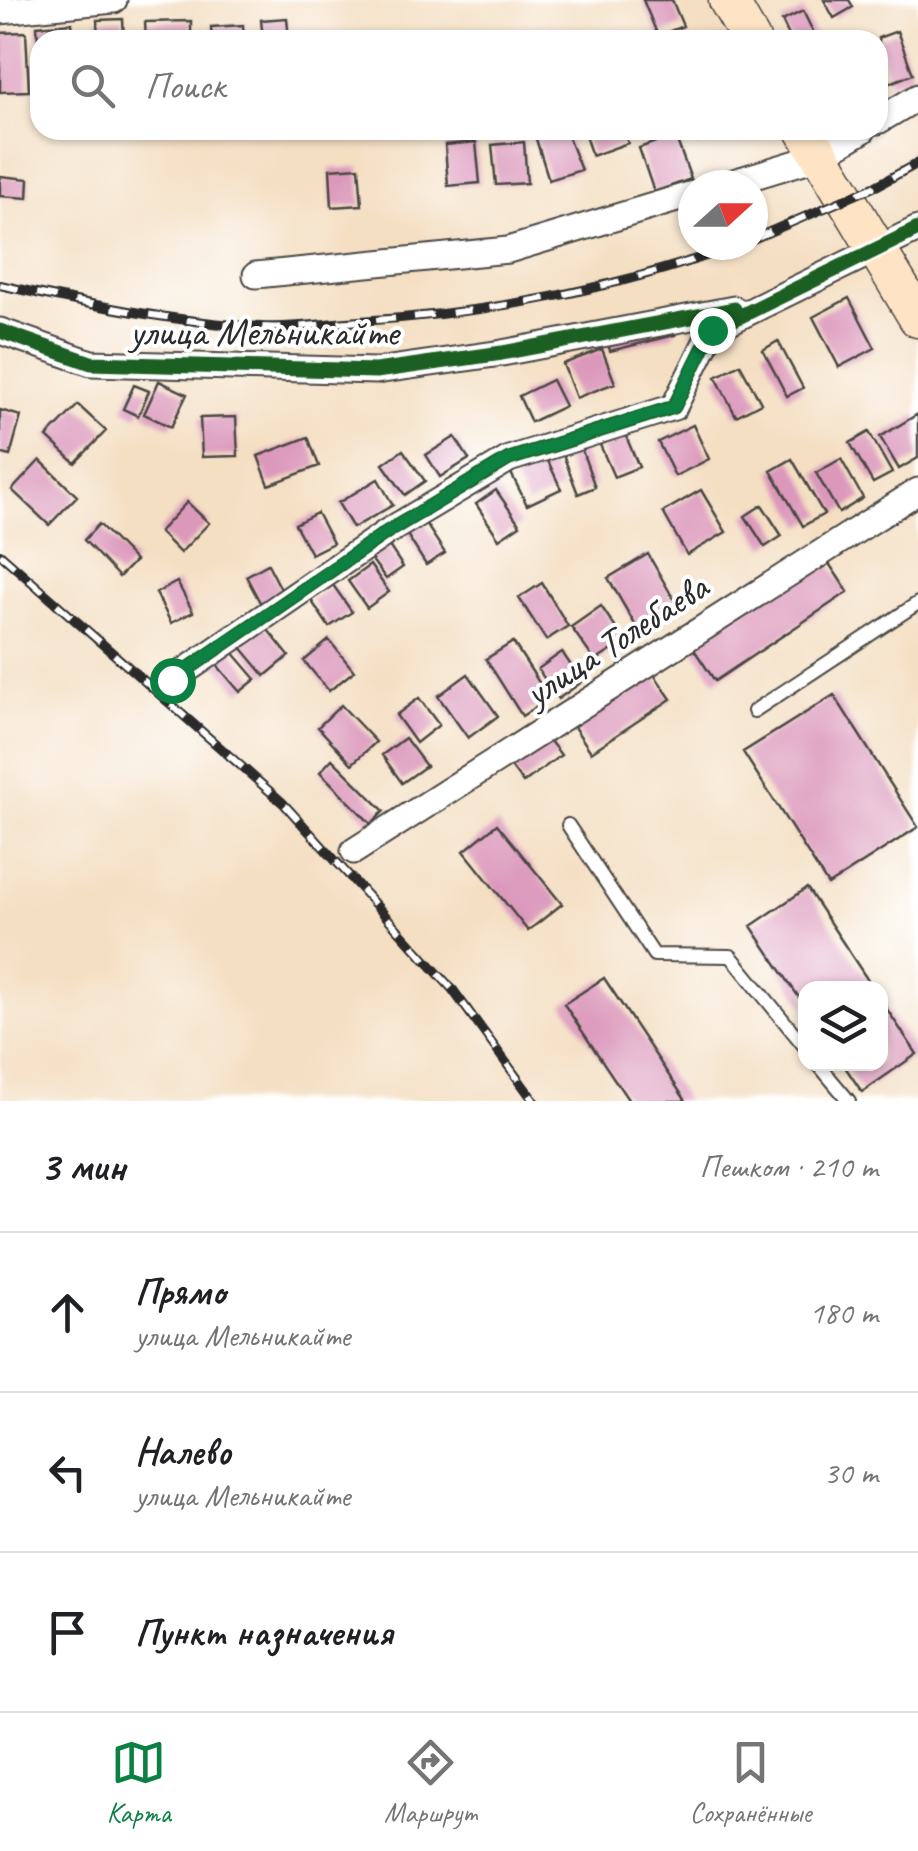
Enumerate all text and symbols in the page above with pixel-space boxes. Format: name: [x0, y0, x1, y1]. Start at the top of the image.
search box: [30, 30, 888, 140]
icon: search: [65, 58, 120, 113]
text: Поиск: [145, 62, 225, 109]
north arrow: [678, 170, 768, 260]
street label: улица Мельникайте: [127, 307, 402, 357]
route end: [690, 308, 736, 354]
street label: улица Толебаева: [513, 561, 720, 719]
route start: [150, 658, 196, 704]
map controls: [798, 981, 888, 1071]
button: layers: [798, 981, 888, 1071]
text: 3 мин: [40, 1140, 125, 1193]
text: Пешком · 210 m: [699, 1146, 878, 1187]
text: Прямо: [135, 1268, 225, 1315]
icon: ahead: [40, 1285, 95, 1340]
text: 180 m: [809, 1292, 878, 1333]
text: улица Мельникайте: [135, 1315, 350, 1356]
text: Налево: [135, 1428, 231, 1475]
icon: left: [40, 1445, 95, 1500]
text: 30 m: [824, 1452, 878, 1493]
text: улица Мельникайте: [135, 1475, 350, 1516]
icon: arrive: [40, 1605, 95, 1660]
text: Пункт назначения: [135, 1609, 392, 1656]
tab: Карта: [107, 1735, 171, 1830]
tab: Маршрут: [384, 1735, 476, 1830]
tab: Сохранённые: [690, 1735, 811, 1830]

